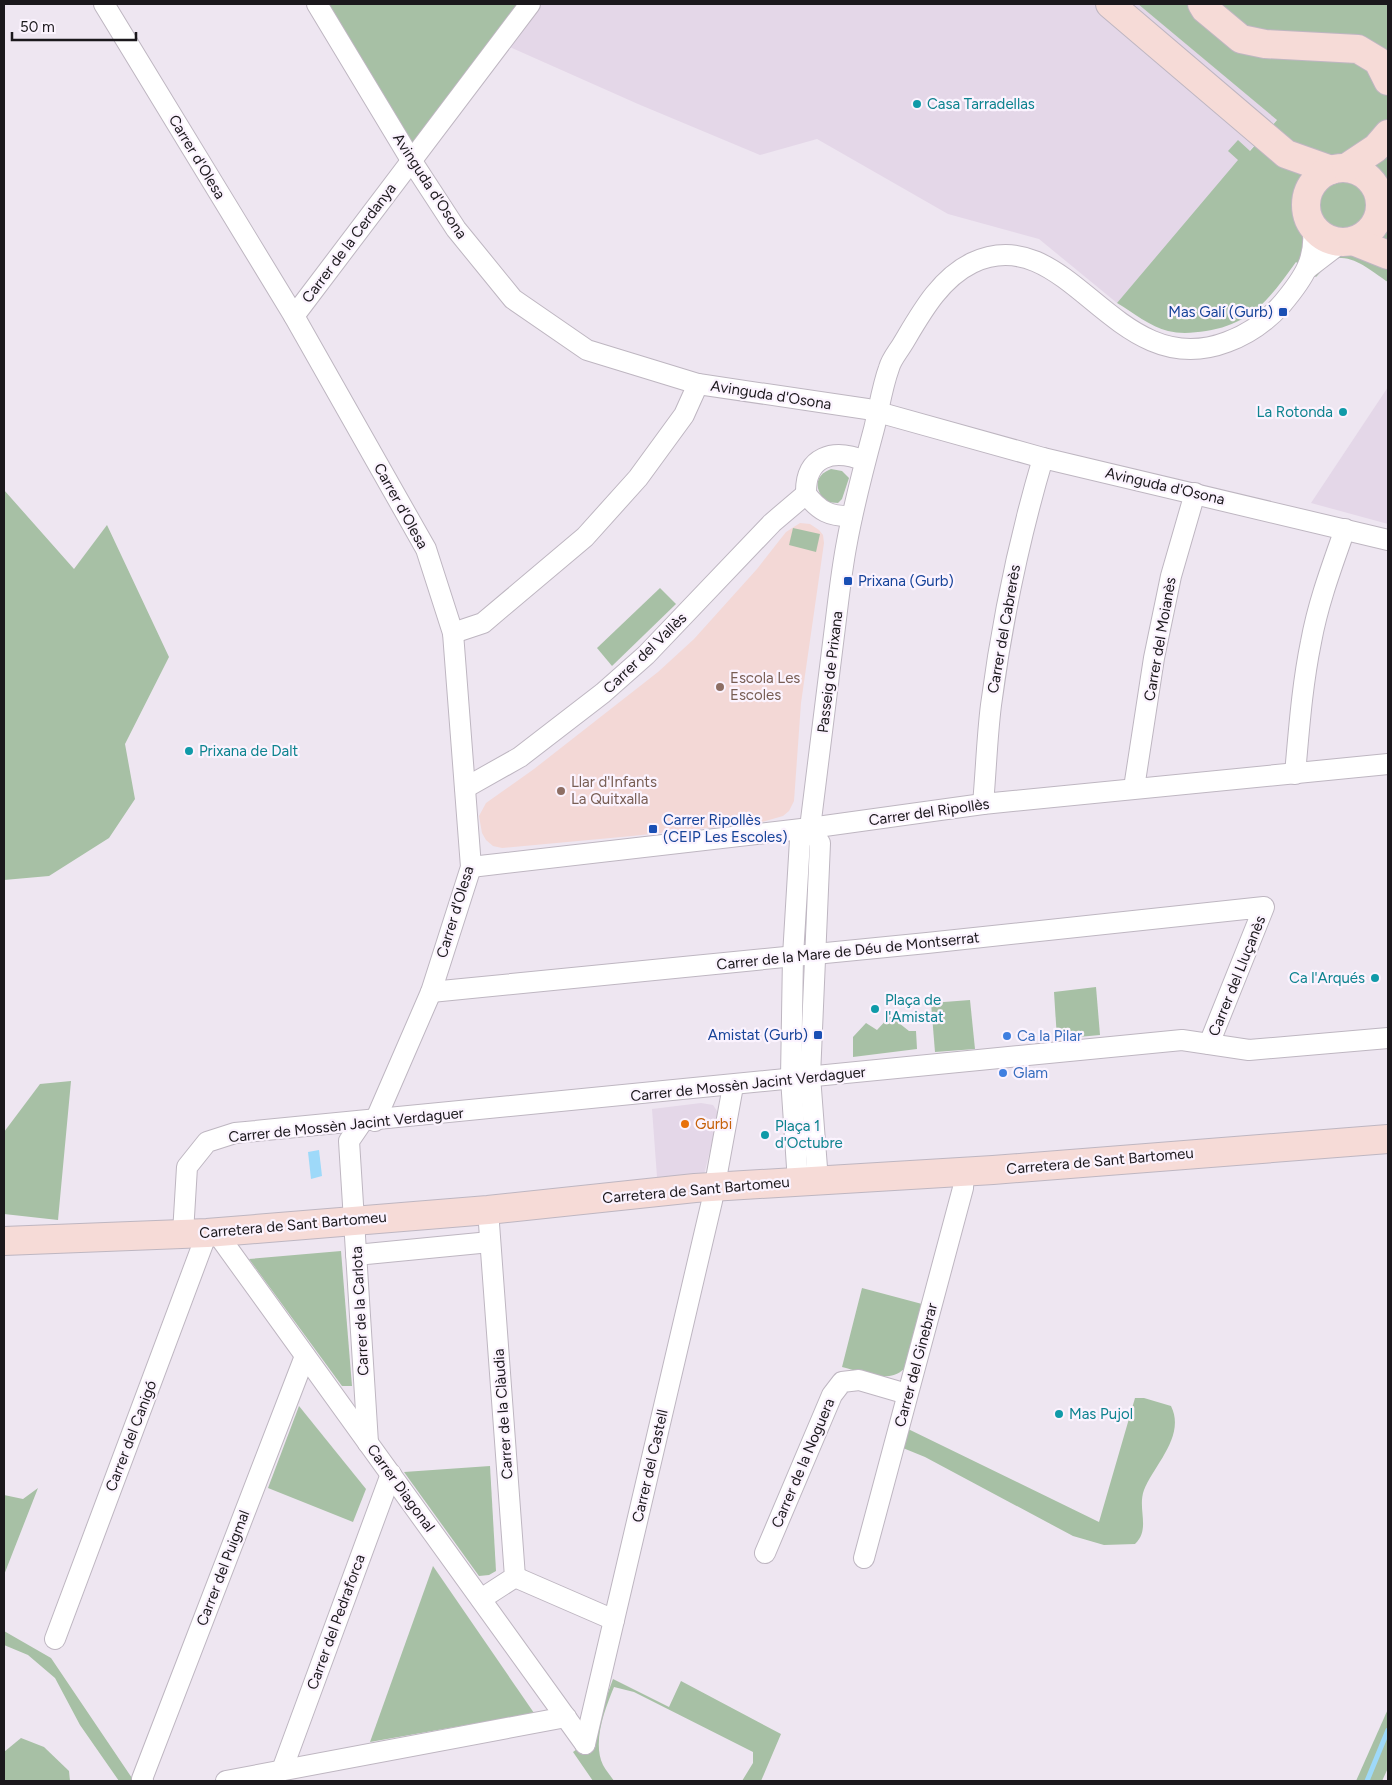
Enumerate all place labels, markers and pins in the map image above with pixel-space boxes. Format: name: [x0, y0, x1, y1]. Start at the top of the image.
place label: Casa Tarradellas: [927, 95, 1035, 113]
marker: Casa Tarradellas: [911, 98, 923, 110]
place label: Mas Galí (Gurb): [1168, 303, 1273, 321]
marker: Mas Galí (Gurb): [1277, 306, 1289, 318]
place label: La Rotonda: [1257, 403, 1333, 421]
marker: La Rotonda: [1337, 406, 1349, 418]
place label: Prixana (Gurb): [858, 572, 954, 590]
marker: Prixana (Gurb): [842, 575, 854, 587]
place label: Escola Les Escoles: [730, 669, 800, 704]
marker: Escola Les Escoles: [714, 681, 726, 693]
place label: Prixana de Dalt: [199, 742, 299, 760]
marker: Prixana de Dalt: [183, 745, 195, 757]
place label: Llar d'Infants La Quitxalla: [571, 773, 657, 808]
marker: Llar d'Infants La Quitxalla: [555, 785, 567, 797]
place label: Carrer Ripollès (CEIP Les Escoles): [663, 811, 788, 846]
marker: Carrer Ripollès (CEIP Les Escoles): [647, 823, 659, 835]
place label: Ca l'Arqués: [1289, 969, 1365, 987]
marker: Ca l'Arqués: [1369, 972, 1381, 984]
place label: Plaça de l'Amistat: [885, 991, 944, 1026]
marker: Plaça de l'Amistat: [869, 1003, 881, 1015]
place label: Amistat (Gurb): [708, 1026, 808, 1044]
place label: Ca la Pilar: [1017, 1027, 1082, 1045]
marker: Amistat (Gurb): [812, 1029, 824, 1041]
marker: Ca la Pilar: [1001, 1030, 1013, 1042]
place label: Glam: [1013, 1064, 1048, 1082]
marker: Glam: [997, 1067, 1009, 1079]
place label: Gurbi: [695, 1115, 732, 1133]
place label: Plaça 1 d'Octubre: [775, 1117, 843, 1152]
marker: Gurbi: [679, 1118, 691, 1130]
marker: Plaça 1 d'Octubre: [759, 1129, 771, 1141]
place label: Mas Pujol: [1069, 1405, 1133, 1423]
marker: Mas Pujol: [1053, 1408, 1065, 1420]

